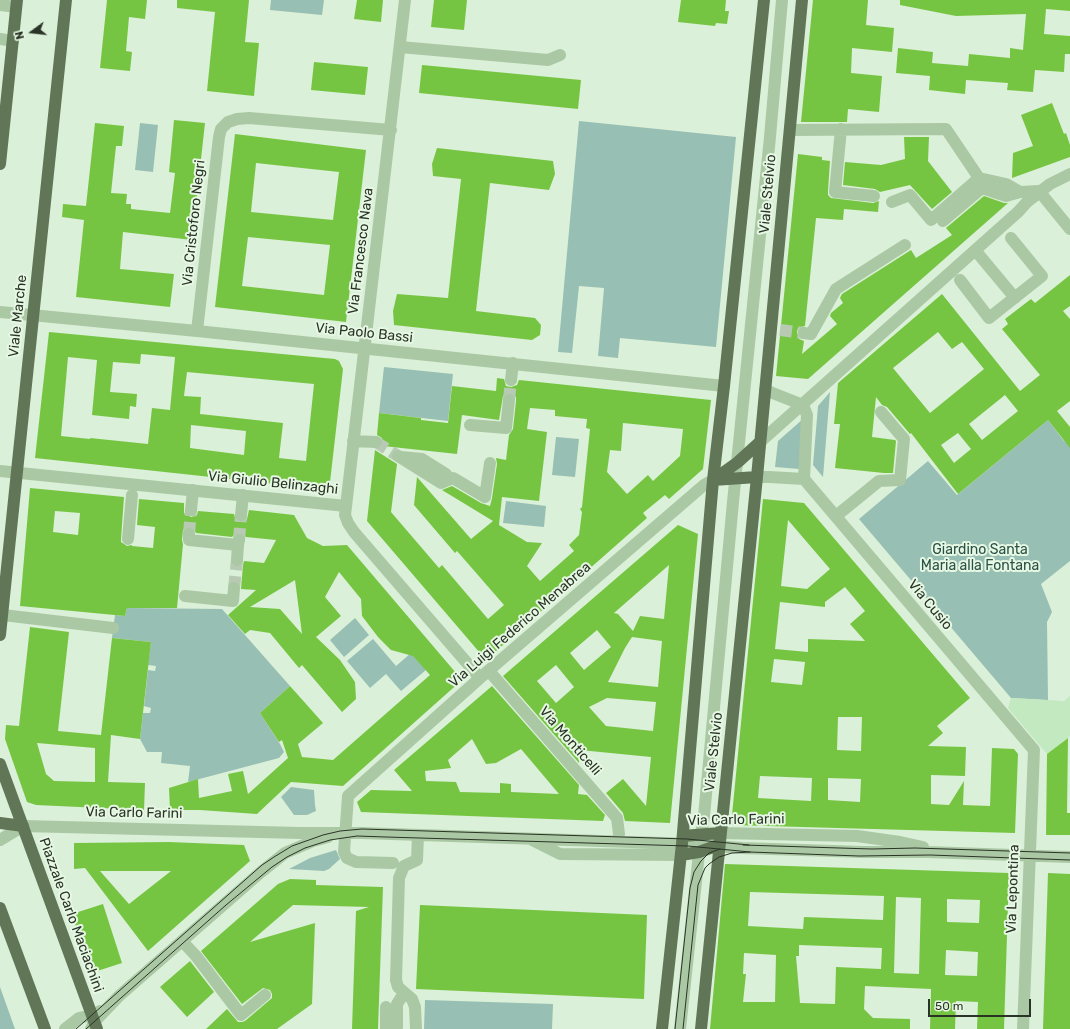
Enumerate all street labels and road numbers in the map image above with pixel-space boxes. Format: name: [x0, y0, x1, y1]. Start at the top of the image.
street label: Viale Stelvio: [756, 154, 780, 234]
street label: Via Cristoforo Negri: [179, 159, 209, 287]
street label: Via Francesco Nava: [345, 187, 377, 315]
street label: Viale Marche: [5, 274, 31, 358]
street label: Via Paolo Bassi: [314, 320, 414, 346]
street label: Via Giulio Belinzaghi: [207, 468, 339, 498]
street label: Via Luigi Federico Menabrea: [446, 559, 594, 691]
street label: Via Cusio: [904, 577, 956, 633]
street label: Via Monticelli: [536, 703, 604, 779]
street label: Viale Stelvio: [701, 712, 727, 792]
street label: Via Carlo Farini: [85, 804, 183, 822]
street label: Via Carlo Farini: [687, 811, 785, 829]
street label: Piazzale Carlo Maciachini: [35, 835, 107, 995]
street label: Via Lepontina: [1003, 844, 1023, 934]

